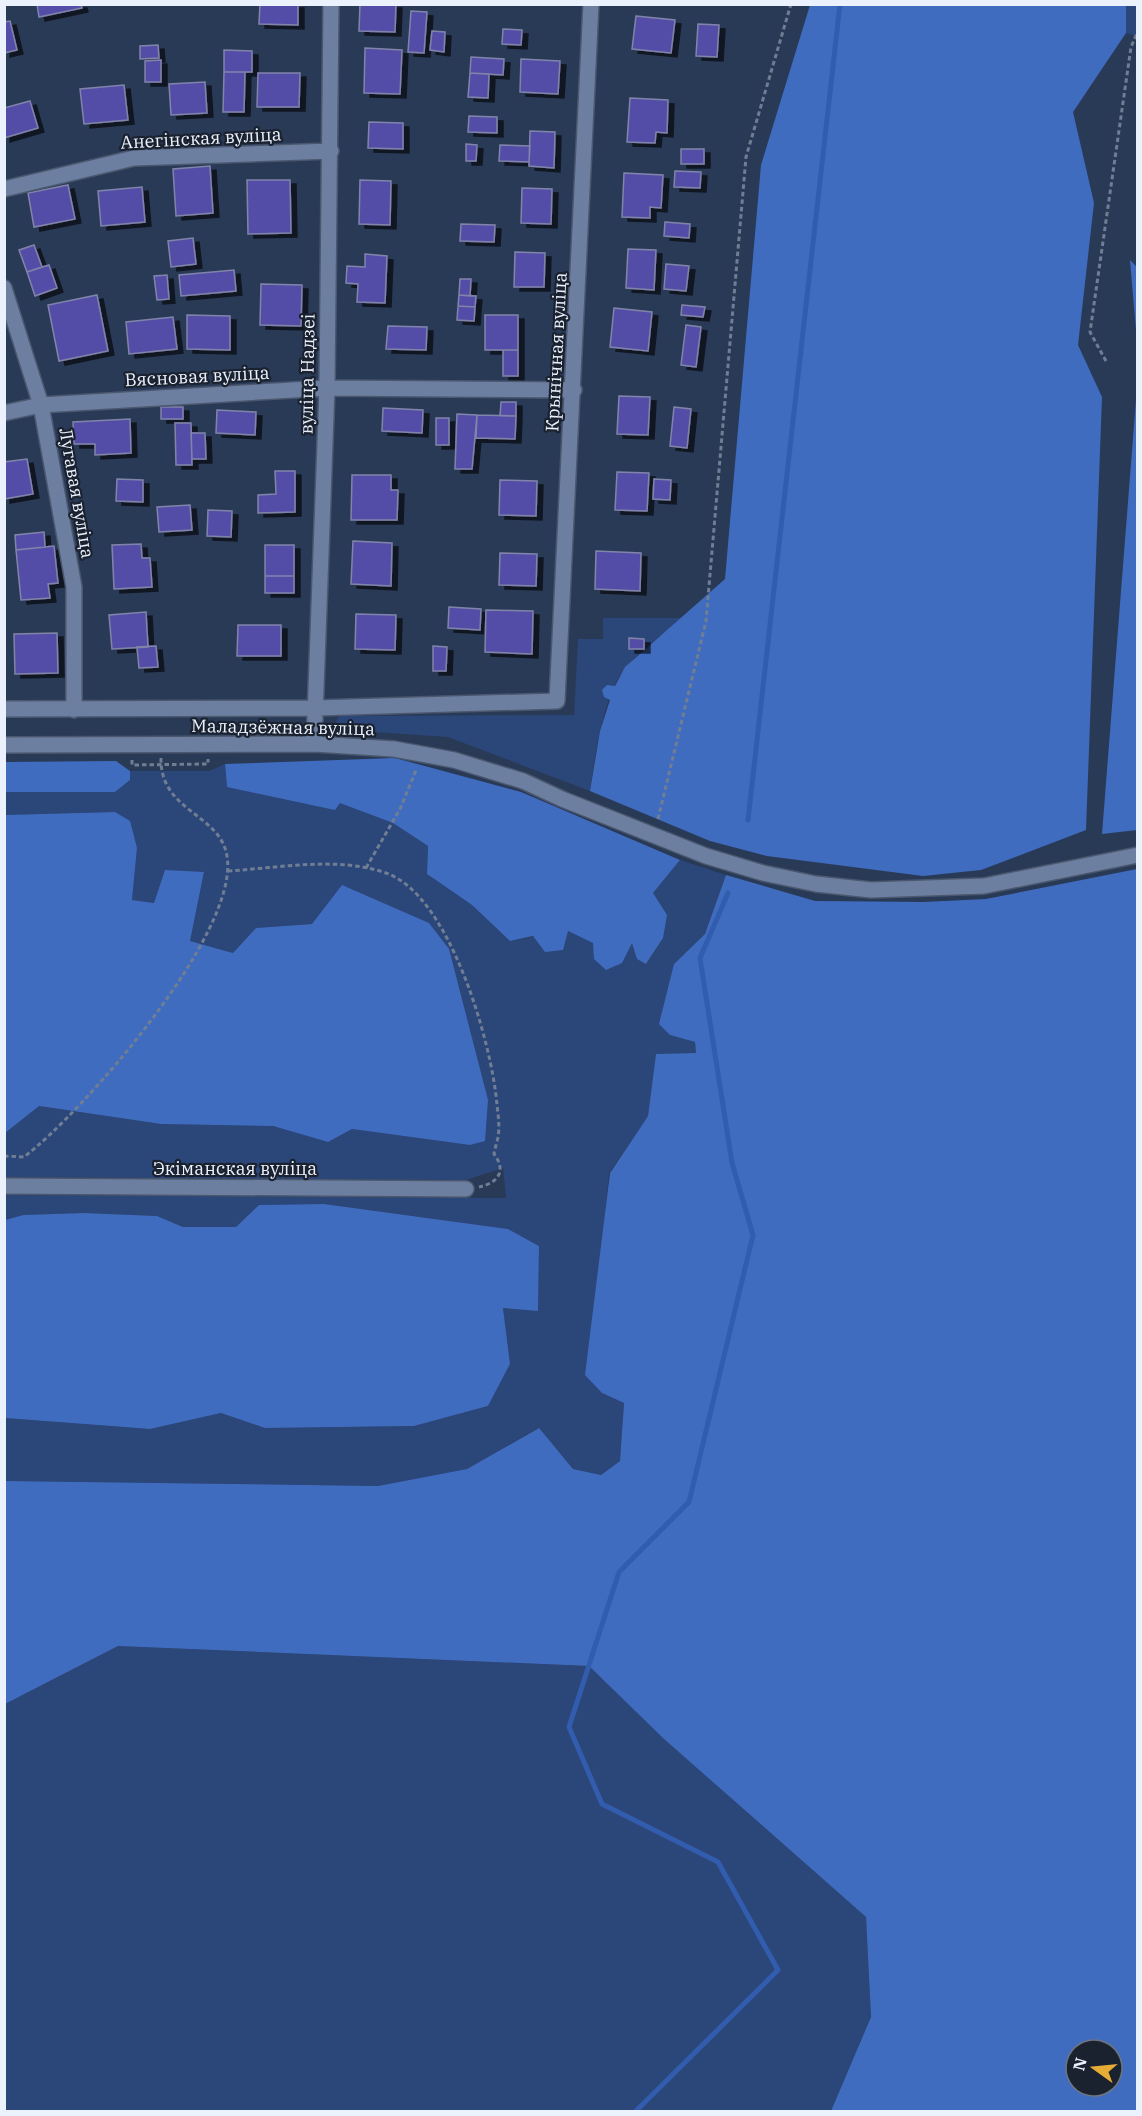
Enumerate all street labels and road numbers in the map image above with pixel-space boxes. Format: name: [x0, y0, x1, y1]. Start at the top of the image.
street label: Анегінская вуліца: [120, 122, 282, 154]
street label: Крынічная вуліца: [540, 272, 572, 432]
street label: вуліца Надзеі: [294, 313, 320, 435]
street label: Вясновая вуліца: [124, 361, 270, 391]
street label: Лугавая вуліца: [54, 426, 100, 560]
street label: Маладзёжная вуліца: [191, 714, 375, 740]
street label: Экіманская вуліца: [153, 1157, 317, 1180]

